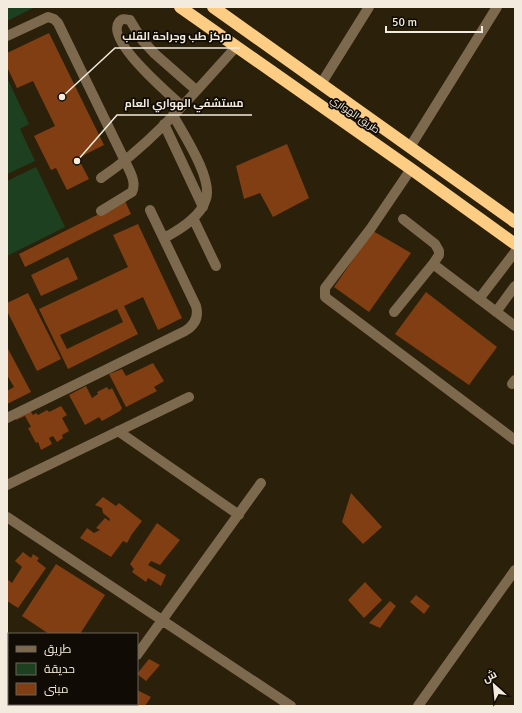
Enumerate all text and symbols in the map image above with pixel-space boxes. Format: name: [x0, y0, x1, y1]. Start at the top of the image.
scale bar: [386, 8, 482, 34]
text: 50 m: [392, 15, 417, 30]
callout: مركز طب وجراحة القلب: [115, 25, 240, 48]
text: مركز طب وجراحة القلب: [122, 30, 232, 44]
callout: مستشفي الهواري العام: [117, 92, 252, 115]
street label: طريق الهواري: [328, 94, 382, 137]
text: مستشفي الهواري العام: [124, 97, 244, 113]
legend: [8, 633, 138, 705]
text: طريق: [44, 642, 72, 657]
text: حديقة: [44, 662, 75, 677]
north arrow: [474, 665, 514, 705]
text: ش: [480, 668, 499, 686]
text: مبنى: [44, 682, 69, 697]

